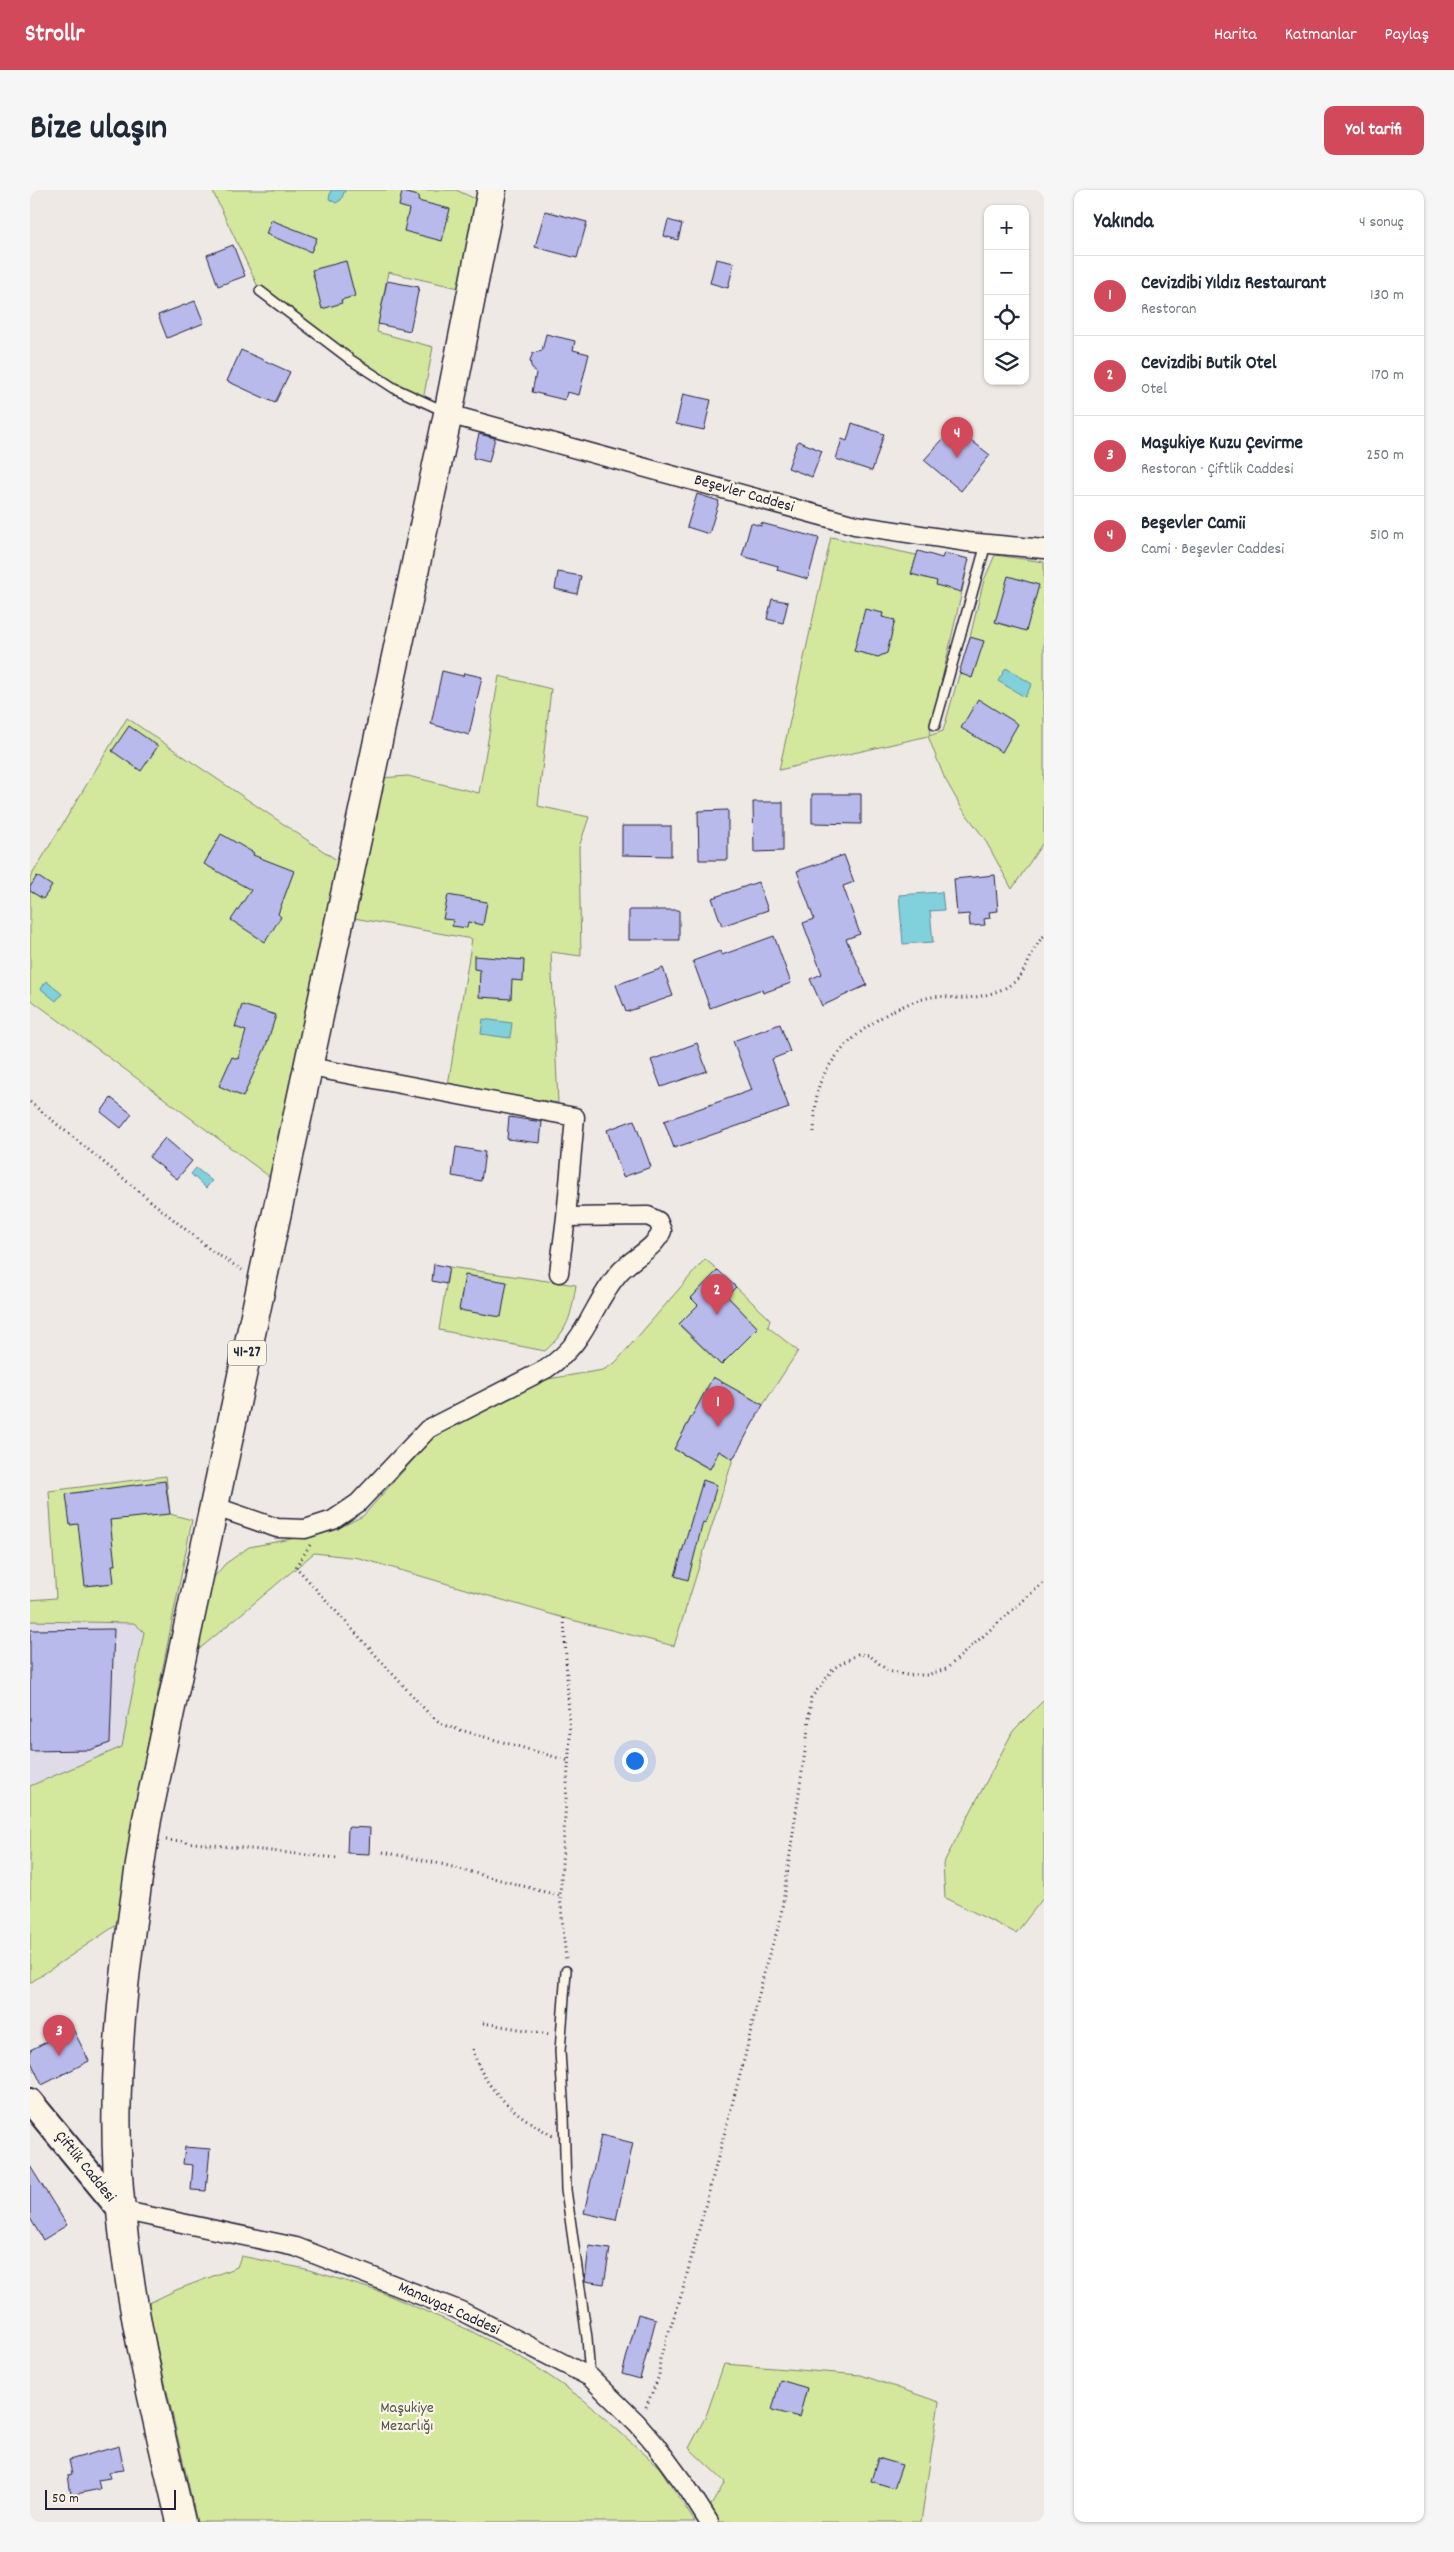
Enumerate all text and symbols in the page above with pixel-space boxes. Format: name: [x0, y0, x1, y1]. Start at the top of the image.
text: Strollr: [25, 18, 84, 52]
text: Harita: [1214, 23, 1257, 48]
text: Katmanlar: [1285, 23, 1357, 48]
text: Paylaş: [1385, 23, 1429, 48]
text: Bize ulaşın: [30, 105, 167, 155]
button: Yol tarifi: [1324, 106, 1424, 155]
map controls: [984, 205, 1029, 385]
button: +: [984, 205, 1029, 250]
text: Yakında: [1094, 208, 1153, 238]
text: 4 sonuç: [1359, 211, 1404, 234]
button: −: [984, 250, 1029, 295]
text: Cevizdibi Yıldız Restaurant: [1141, 271, 1326, 298]
text: 1: [1108, 284, 1112, 307]
text: 130 m: [1370, 284, 1404, 307]
button: locate: [984, 295, 1029, 340]
text: Restoran: [1141, 298, 1196, 321]
button: layers: [984, 340, 1029, 385]
text: Cevizdibi Butik Otel: [1141, 351, 1276, 378]
text: 2: [1107, 364, 1114, 387]
text: 170 m: [1371, 364, 1404, 387]
text: Otel: [1141, 378, 1167, 401]
pin: 4: [941, 417, 973, 458]
text: Maşukiye Kuzu Çevirme: [1141, 431, 1303, 458]
text: 3: [1106, 444, 1114, 467]
text: 250 m: [1366, 444, 1404, 467]
text: Restoran · Çiftlik Caddesi: [1141, 458, 1293, 481]
street label: Beşevler Caddesi: [691, 469, 797, 519]
text: Beşevler Camii: [1141, 511, 1245, 538]
text: 4: [1107, 524, 1113, 547]
text: 510 m: [1370, 524, 1404, 547]
text: Cami · Beşevler Caddesi: [1141, 538, 1284, 561]
pin: 2: [701, 1274, 733, 1315]
road number: 41-27: [228, 1340, 266, 1366]
pin: 1: [702, 1386, 734, 1427]
your location: [622, 1748, 648, 1774]
pin: 3: [43, 2015, 75, 2056]
street label: Çiftlik Caddesi: [49, 2126, 121, 2208]
street label: Manavgat Caddesi: [394, 2276, 504, 2342]
park label: Maşukiye Mezarlığı: [380, 2397, 434, 2438]
scale bar: [45, 2487, 176, 2510]
text: 50 m: [52, 2489, 79, 2509]

